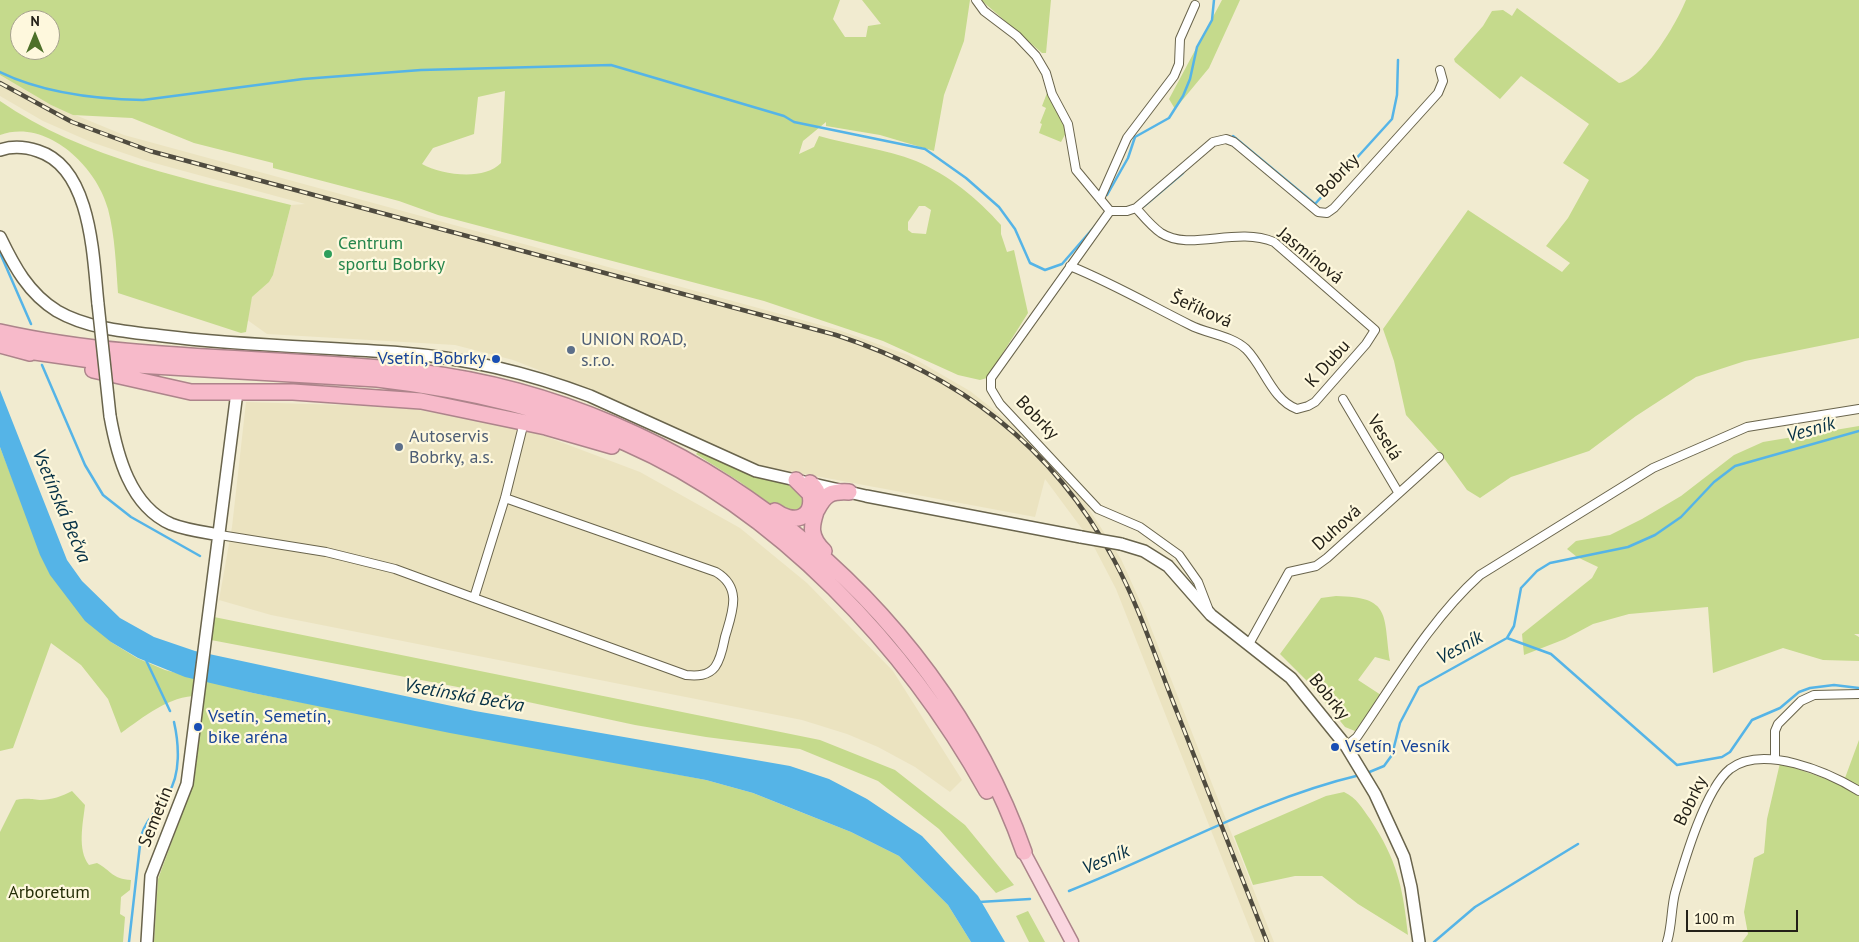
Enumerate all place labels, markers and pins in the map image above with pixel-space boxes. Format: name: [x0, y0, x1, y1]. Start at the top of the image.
place label: Centrum sportu Bobrky: [338, 233, 445, 276]
marker: Centrum sportu Bobrky: [322, 248, 334, 260]
place label: UNION ROAD, s.r.o.: [581, 329, 687, 372]
marker: UNION ROAD, s.r.o.: [565, 344, 577, 356]
place label: Vsetín, Bobrky: [377, 348, 486, 370]
marker: Vsetín, Bobrky: [490, 353, 502, 365]
place label: Autoservis Bobrky, a.s.: [409, 426, 494, 468]
marker: Autoservis Bobrky, a.s.: [393, 441, 405, 453]
place label: Vsetín, Semetín, bike aréna: [208, 706, 331, 749]
marker: Vsetín, Semetín, bike aréna: [192, 721, 204, 733]
place label: Vsetín, Vesník: [1345, 736, 1450, 758]
marker: Vsetín, Vesník: [1329, 741, 1341, 753]

